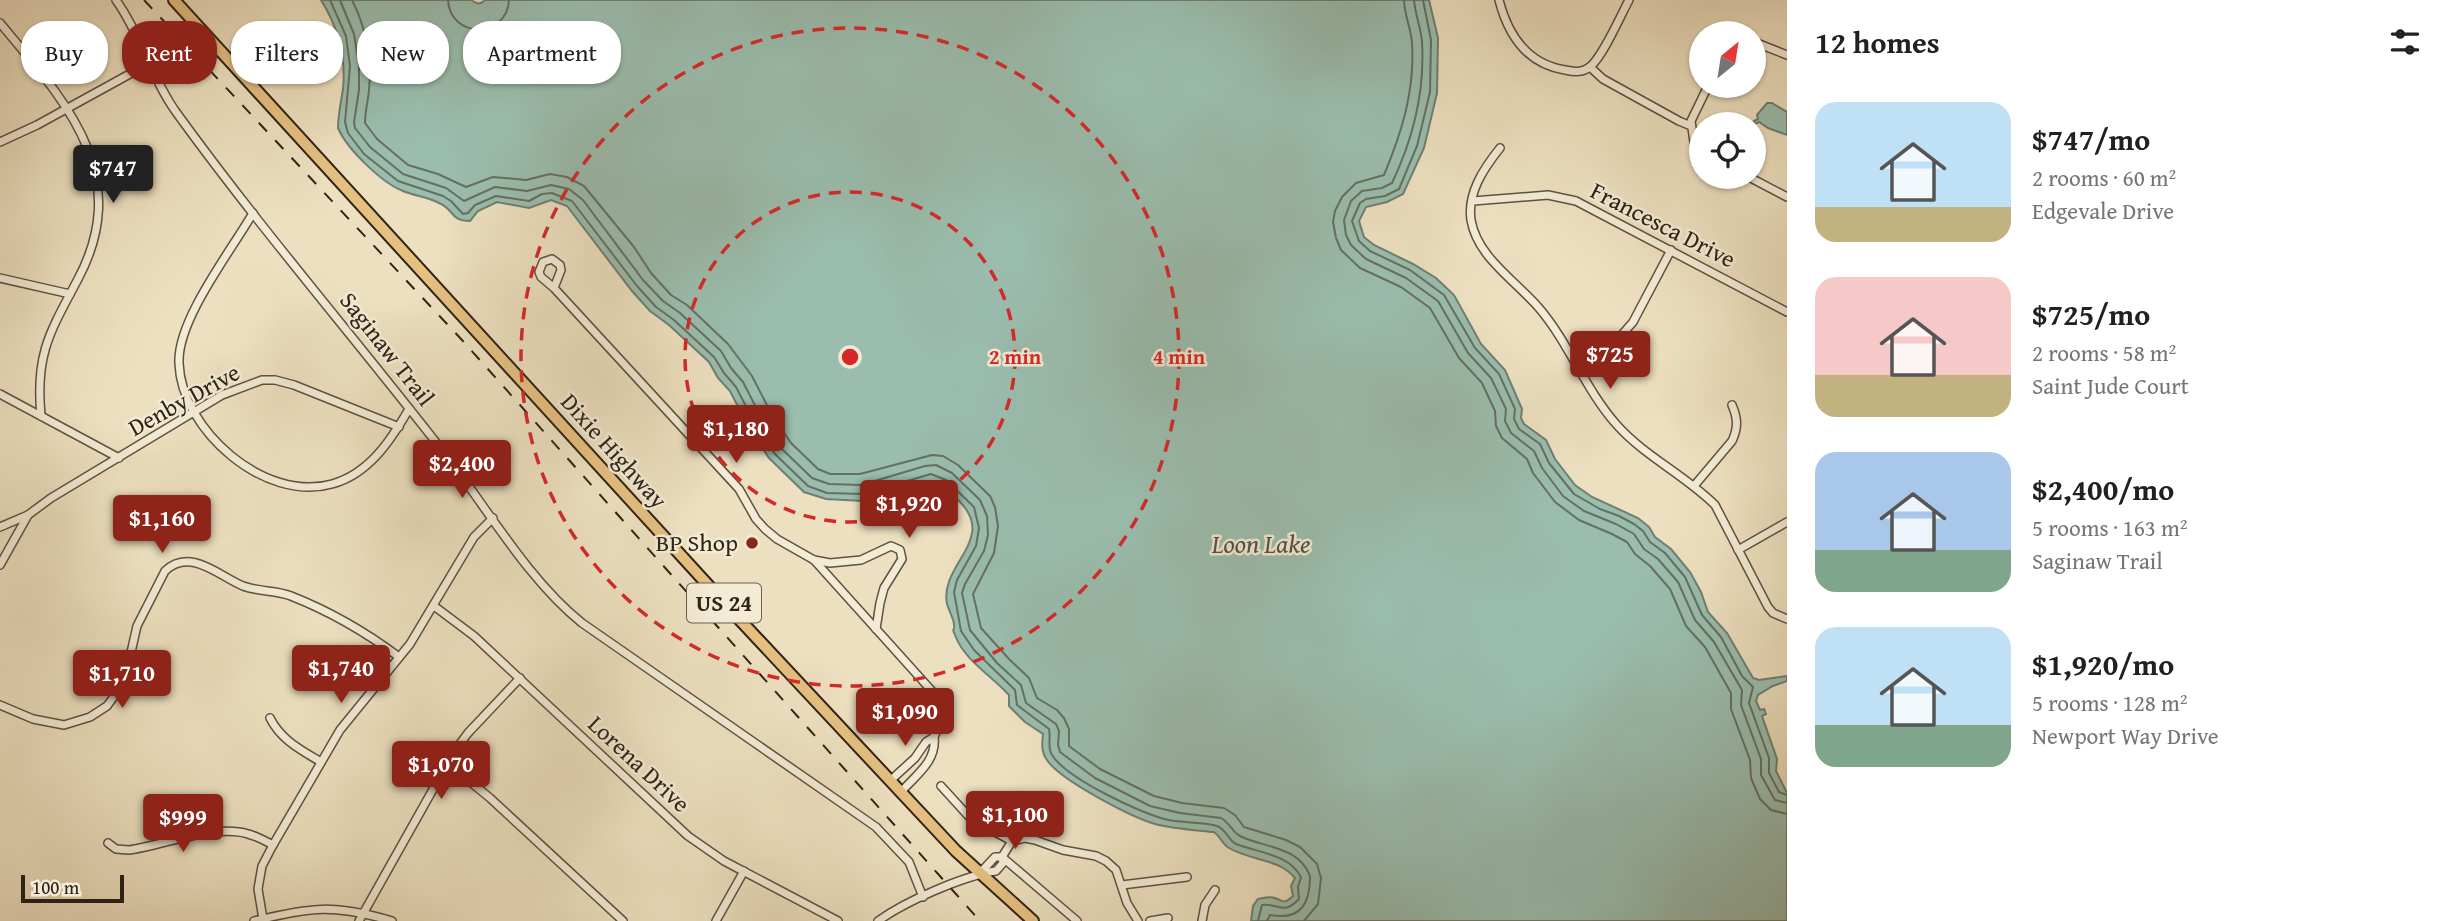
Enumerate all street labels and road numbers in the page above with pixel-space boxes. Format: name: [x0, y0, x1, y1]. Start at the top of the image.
street label: Francesca Drive: [1585, 173, 1742, 276]
street label: Saginaw Trail: [332, 284, 443, 413]
street label: Denby Drive: [122, 354, 246, 445]
street label: Dixie Highway: [553, 385, 676, 516]
road number: US 24: [687, 583, 761, 622]
street label: Lorena Drive: [580, 707, 698, 820]

